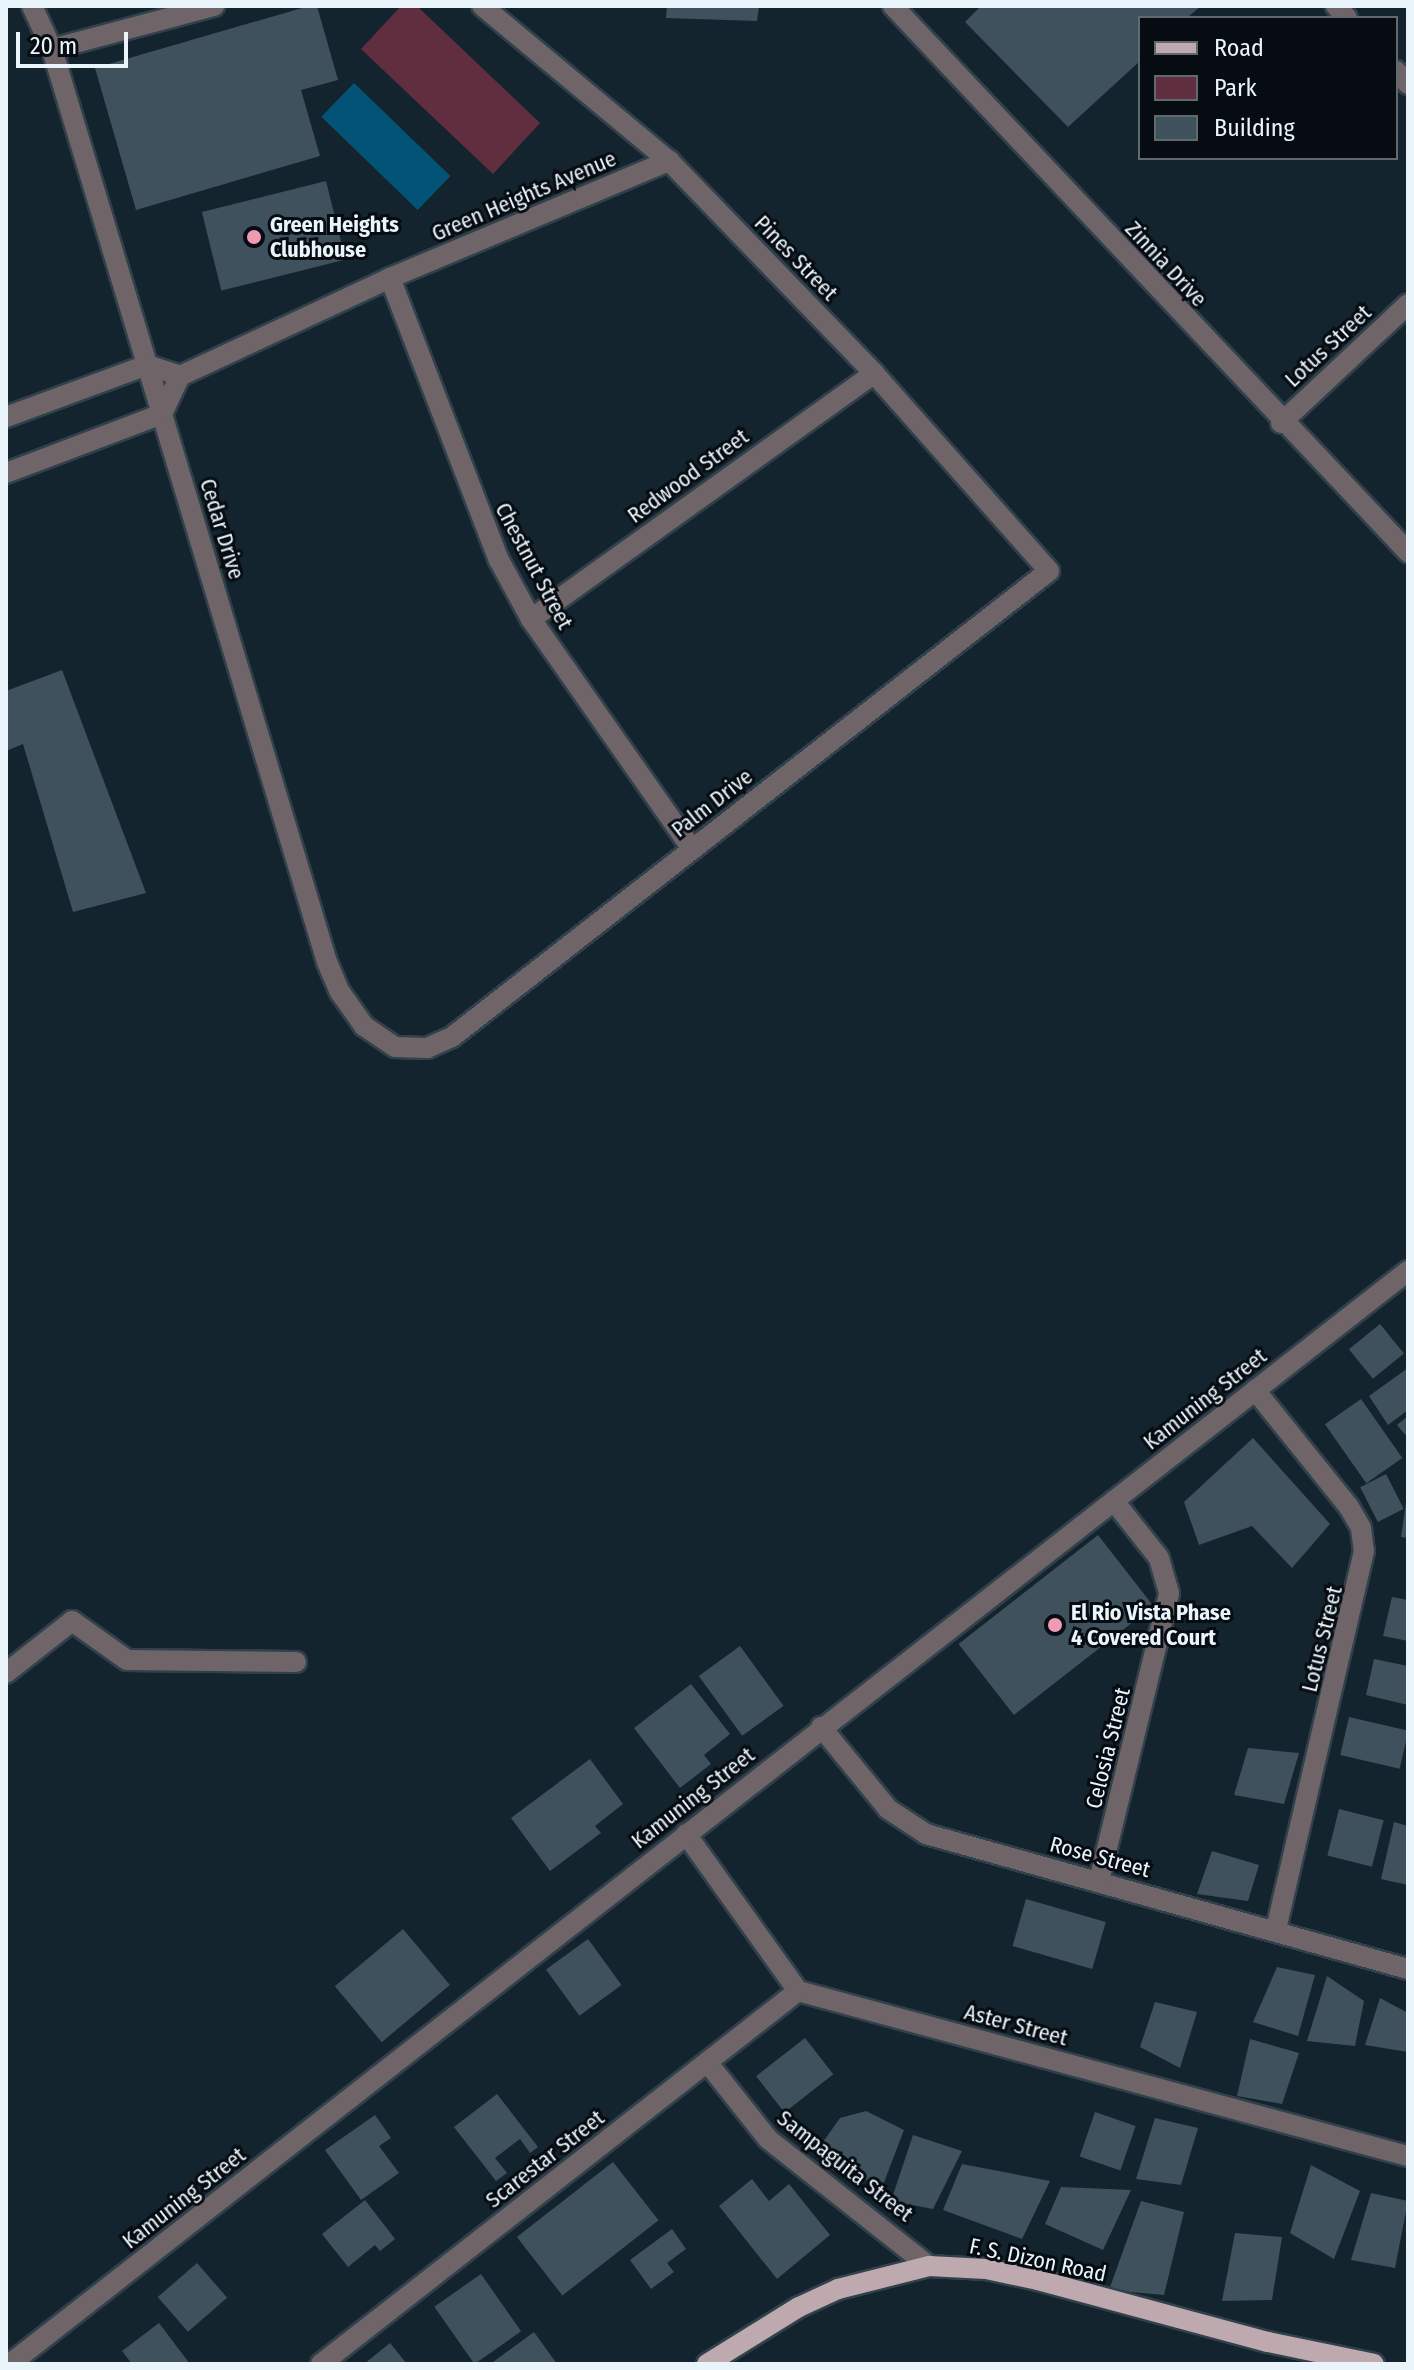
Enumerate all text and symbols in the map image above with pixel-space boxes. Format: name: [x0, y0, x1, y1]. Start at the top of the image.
scale bar: [20, 16, 132, 66]
legend: [1138, 16, 1398, 160]
text: 20 m: [30, 32, 77, 60]
text: Road: [1214, 34, 1264, 62]
text: Park: [1214, 74, 1257, 102]
text: Building: [1214, 114, 1295, 142]
street label: Green Heights Avenue: [428, 145, 620, 247]
street label: Pines Street: [749, 210, 843, 306]
place label: Green Heights Clubhouse: [270, 211, 399, 262]
street label: Zinnia Drive: [1120, 216, 1212, 312]
marker: Green Heights Clubhouse: [245, 228, 263, 246]
street label: Lotus Street: [1279, 299, 1377, 393]
street label: Redwood Street: [622, 423, 754, 529]
street label: Cedar Drive: [194, 476, 250, 582]
street label: Chestnut Street: [490, 498, 578, 634]
street label: Palm Drive: [666, 763, 758, 843]
street label: Kamuning Street: [1138, 1343, 1272, 1455]
street label: Lotus Street: [1296, 1583, 1348, 1695]
place label: El Rio Vista Phase 4 Covered Court: [1071, 1599, 1231, 1650]
marker: El Rio Vista Phase 4 Covered Court: [1046, 1616, 1064, 1634]
street label: Celosia Street: [1080, 1685, 1136, 1811]
street label: Kamuning Street: [626, 1742, 760, 1854]
street label: Rose Street: [1047, 1831, 1153, 1883]
street label: Aster Street: [962, 1999, 1070, 2051]
street label: Scarestar Street: [481, 2105, 609, 2213]
street label: Sampaguita Street: [772, 2105, 918, 2227]
street label: Kamuning Street: [117, 2142, 251, 2254]
street label: F. S. Dizon Road: [967, 2233, 1109, 2287]

